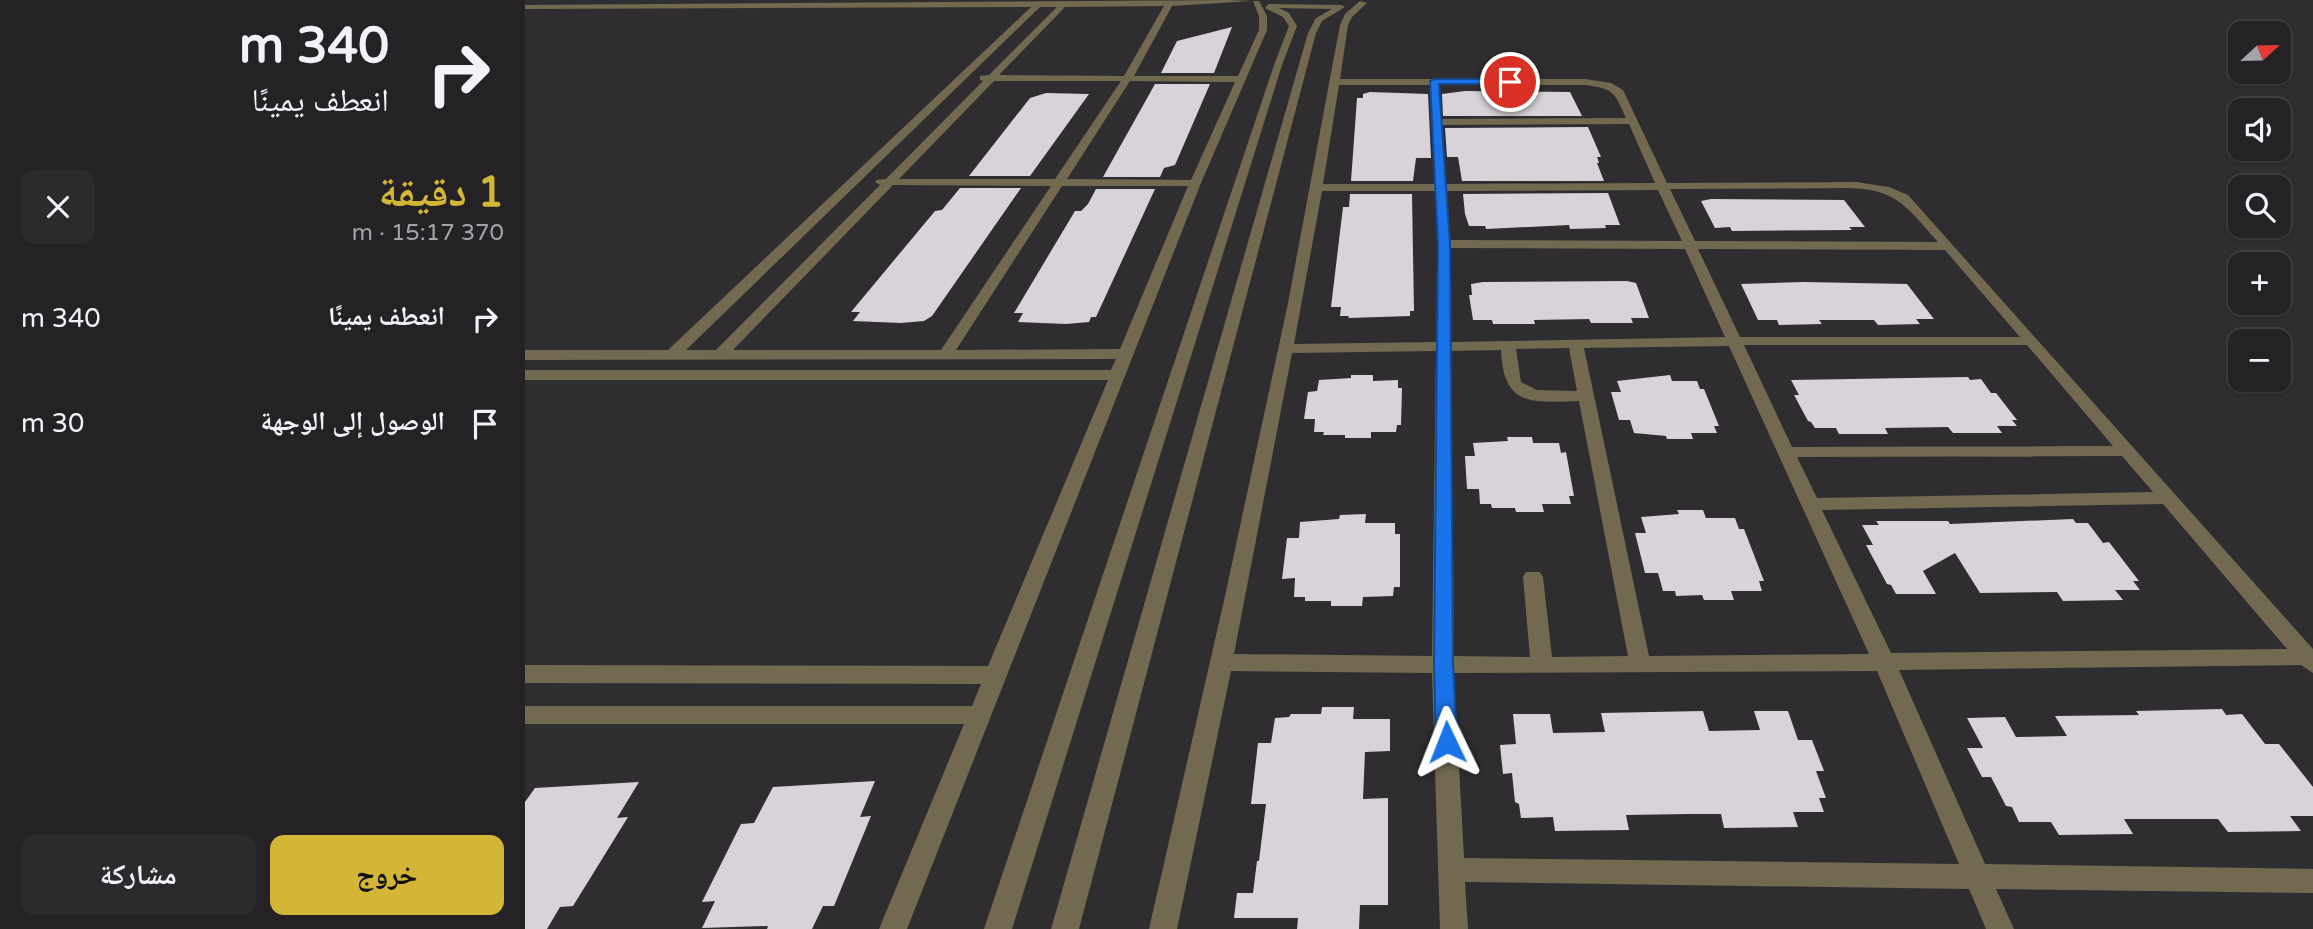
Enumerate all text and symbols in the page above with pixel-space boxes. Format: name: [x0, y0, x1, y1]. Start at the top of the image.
text: 340 m: [239, 17, 389, 76]
north arrow: [2228, 21, 2291, 84]
map controls: [2228, 21, 2291, 392]
icon: right: [413, 28, 504, 119]
pin: [1480, 52, 1540, 112]
icon: arrive: [1491, 63, 1529, 101]
text: انعطف يمينًا: [252, 82, 389, 120]
button: sound: [2228, 98, 2291, 161]
text: 1 دقيقة: [378, 167, 504, 218]
button: close: [21, 170, 95, 244]
button: search: [2228, 175, 2291, 238]
text: 370 m · 15:17: [352, 219, 504, 247]
button: +: [2228, 252, 2291, 315]
icon: right: [466, 300, 504, 338]
text: انعطف يمينًا: [328, 301, 445, 332]
text: 340 m: [21, 303, 101, 334]
button: −: [2228, 329, 2291, 392]
icon: arrive: [466, 405, 504, 443]
text: الوصول إلى الوجهة: [261, 406, 445, 437]
text: 30 m: [21, 408, 84, 439]
position arrow: [1410, 705, 1484, 779]
button: مشاركة: [21, 835, 256, 915]
button: خروج: [270, 835, 504, 915]

